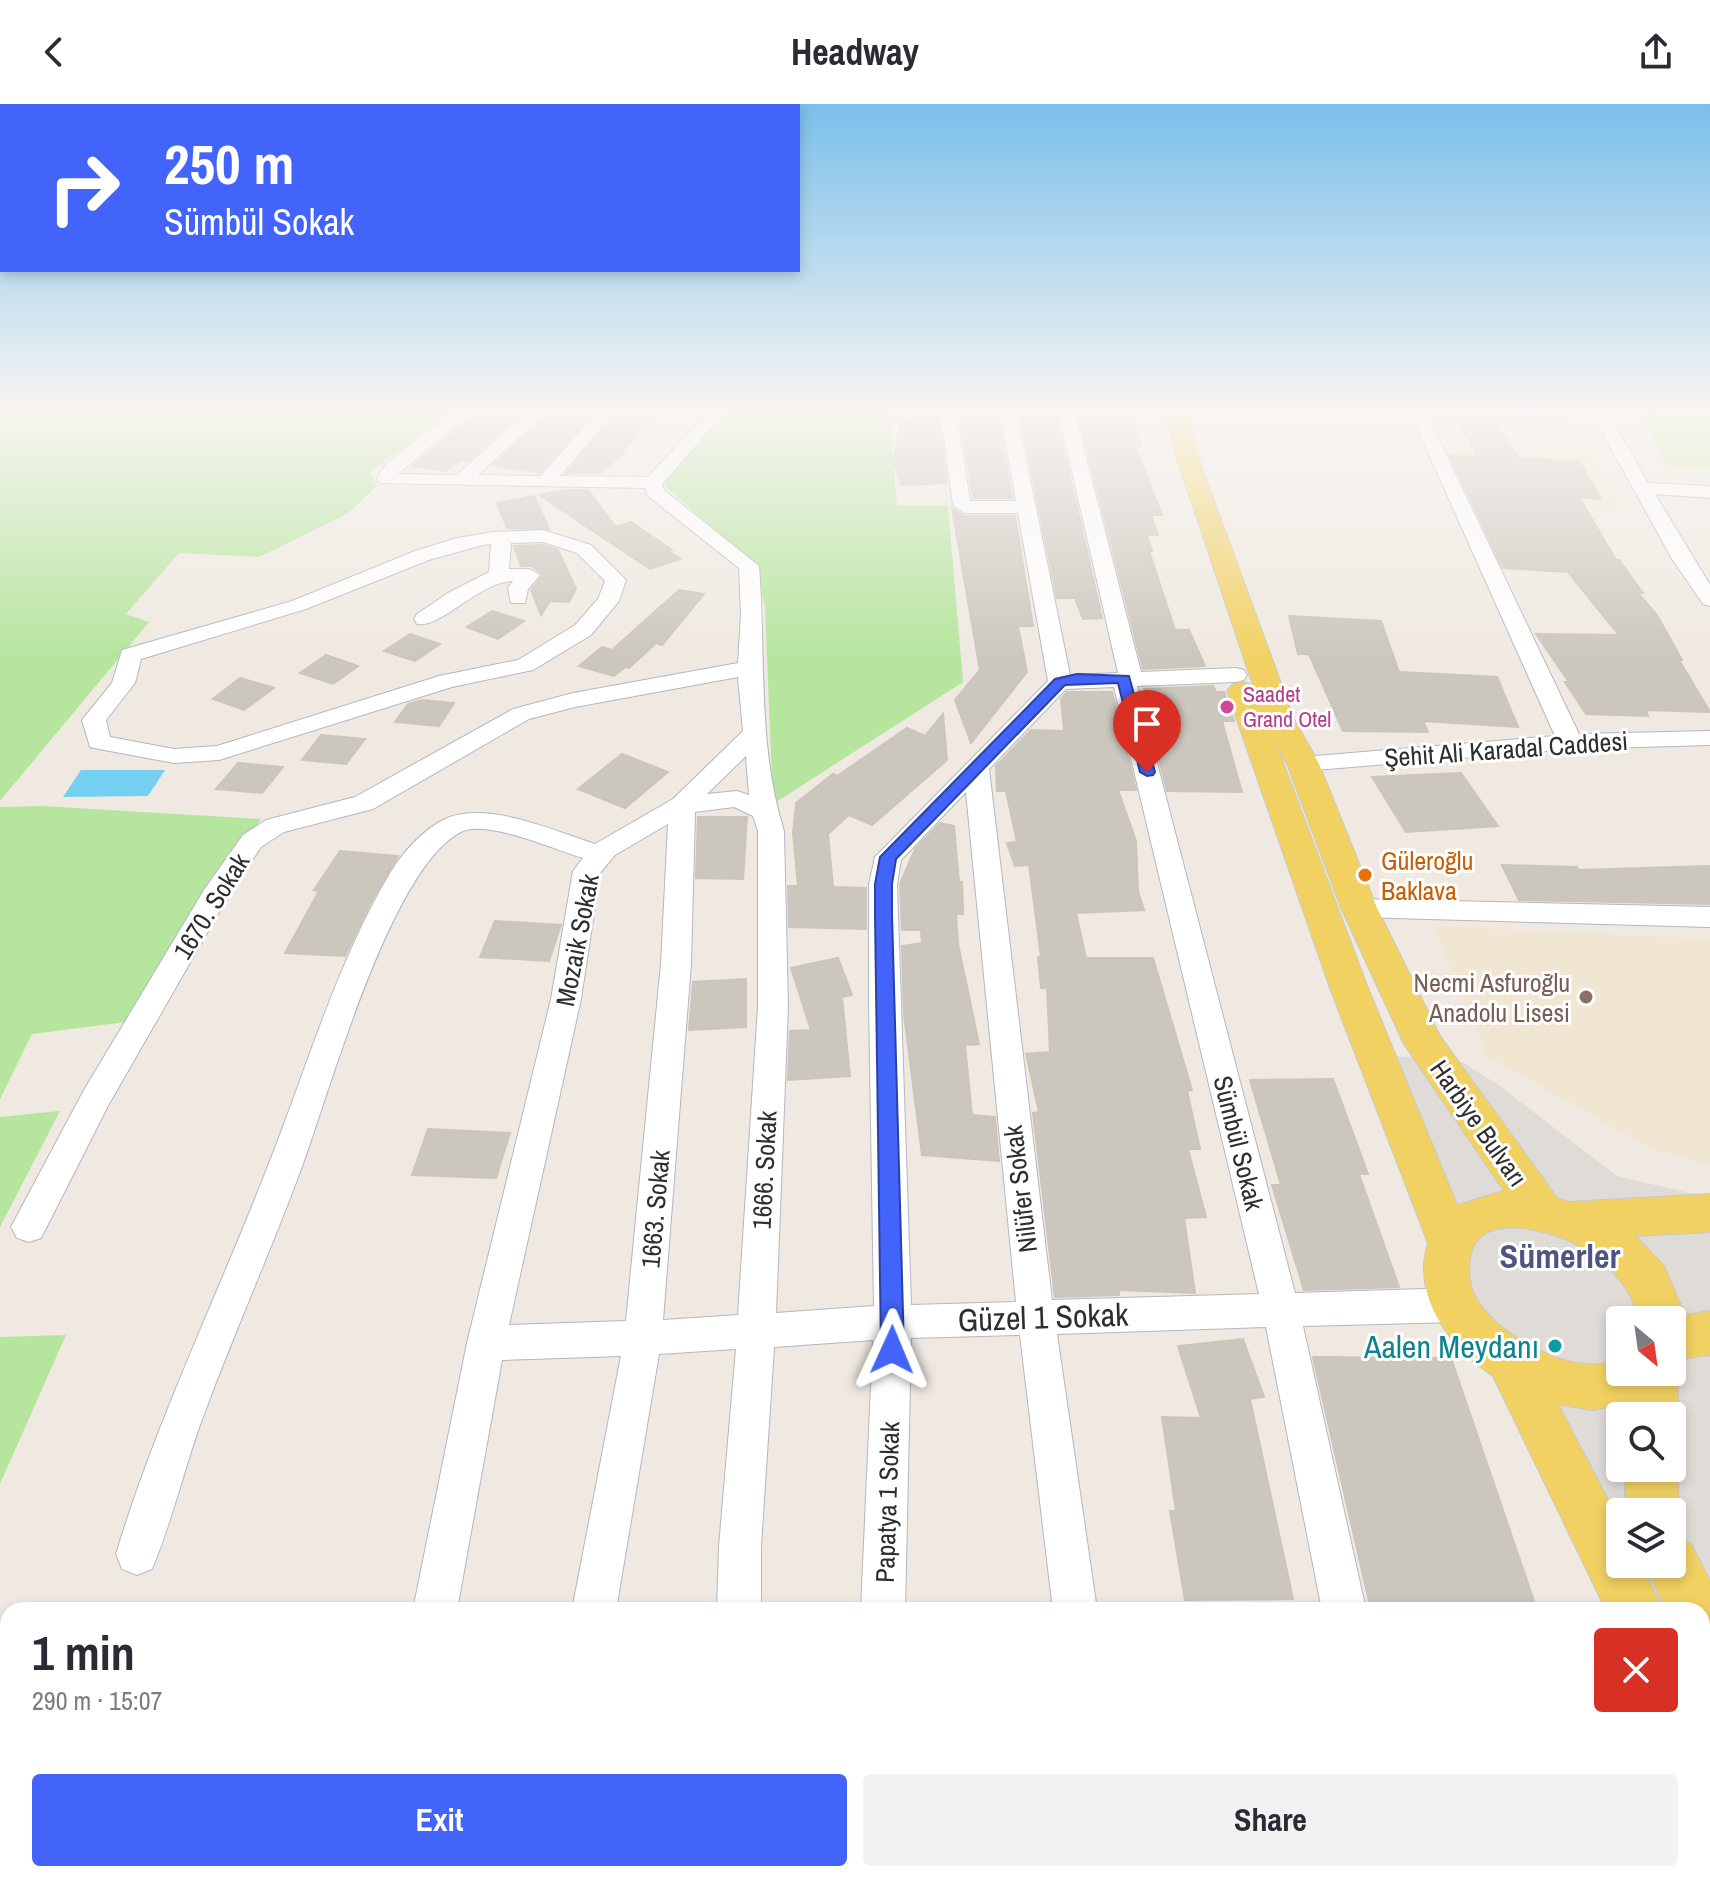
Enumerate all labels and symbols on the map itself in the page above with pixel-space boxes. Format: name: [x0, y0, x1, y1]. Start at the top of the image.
place label: Saadet Grand Otel: [1243, 679, 1331, 734]
pin: [1113, 690, 1181, 772]
marker: Saadet Grand Otel: [1218, 698, 1236, 716]
street label: Şehit Ali Karadal Caddesi: [1383, 723, 1629, 775]
place label: Güleroğlu Baklava: [1381, 843, 1473, 908]
street label: 1670. Sokak: [165, 846, 257, 966]
marker: Güleroğlu Baklava: [1356, 866, 1374, 884]
street label: Mozaik Sokak: [547, 871, 607, 1009]
place label: Necmi Asfuroğlu Anadolu Lisesi: [1414, 965, 1570, 1030]
marker: Necmi Asfuroğlu Anadolu Lisesi: [1577, 988, 1595, 1006]
street label: Harbiye Bulvarı: [1423, 1053, 1535, 1193]
street label: Sümbül Sokak: [1205, 1072, 1273, 1214]
street label: 1666. Sokak: [743, 1110, 785, 1230]
street label: Nilüfer Sokak: [995, 1123, 1045, 1255]
street label: 1663. Sokak: [632, 1148, 678, 1270]
district label: Sümerler: [1500, 1233, 1621, 1279]
street label: Güzel 1 Sokak: [957, 1293, 1130, 1341]
north arrow: [1606, 1306, 1686, 1386]
position arrow: [850, 1308, 934, 1392]
place label: Aalen Meydanı: [1363, 1325, 1539, 1368]
marker: Aalen Meydanı: [1546, 1337, 1564, 1355]
street label: Papatya 1 Sokak: [867, 1420, 907, 1583]

